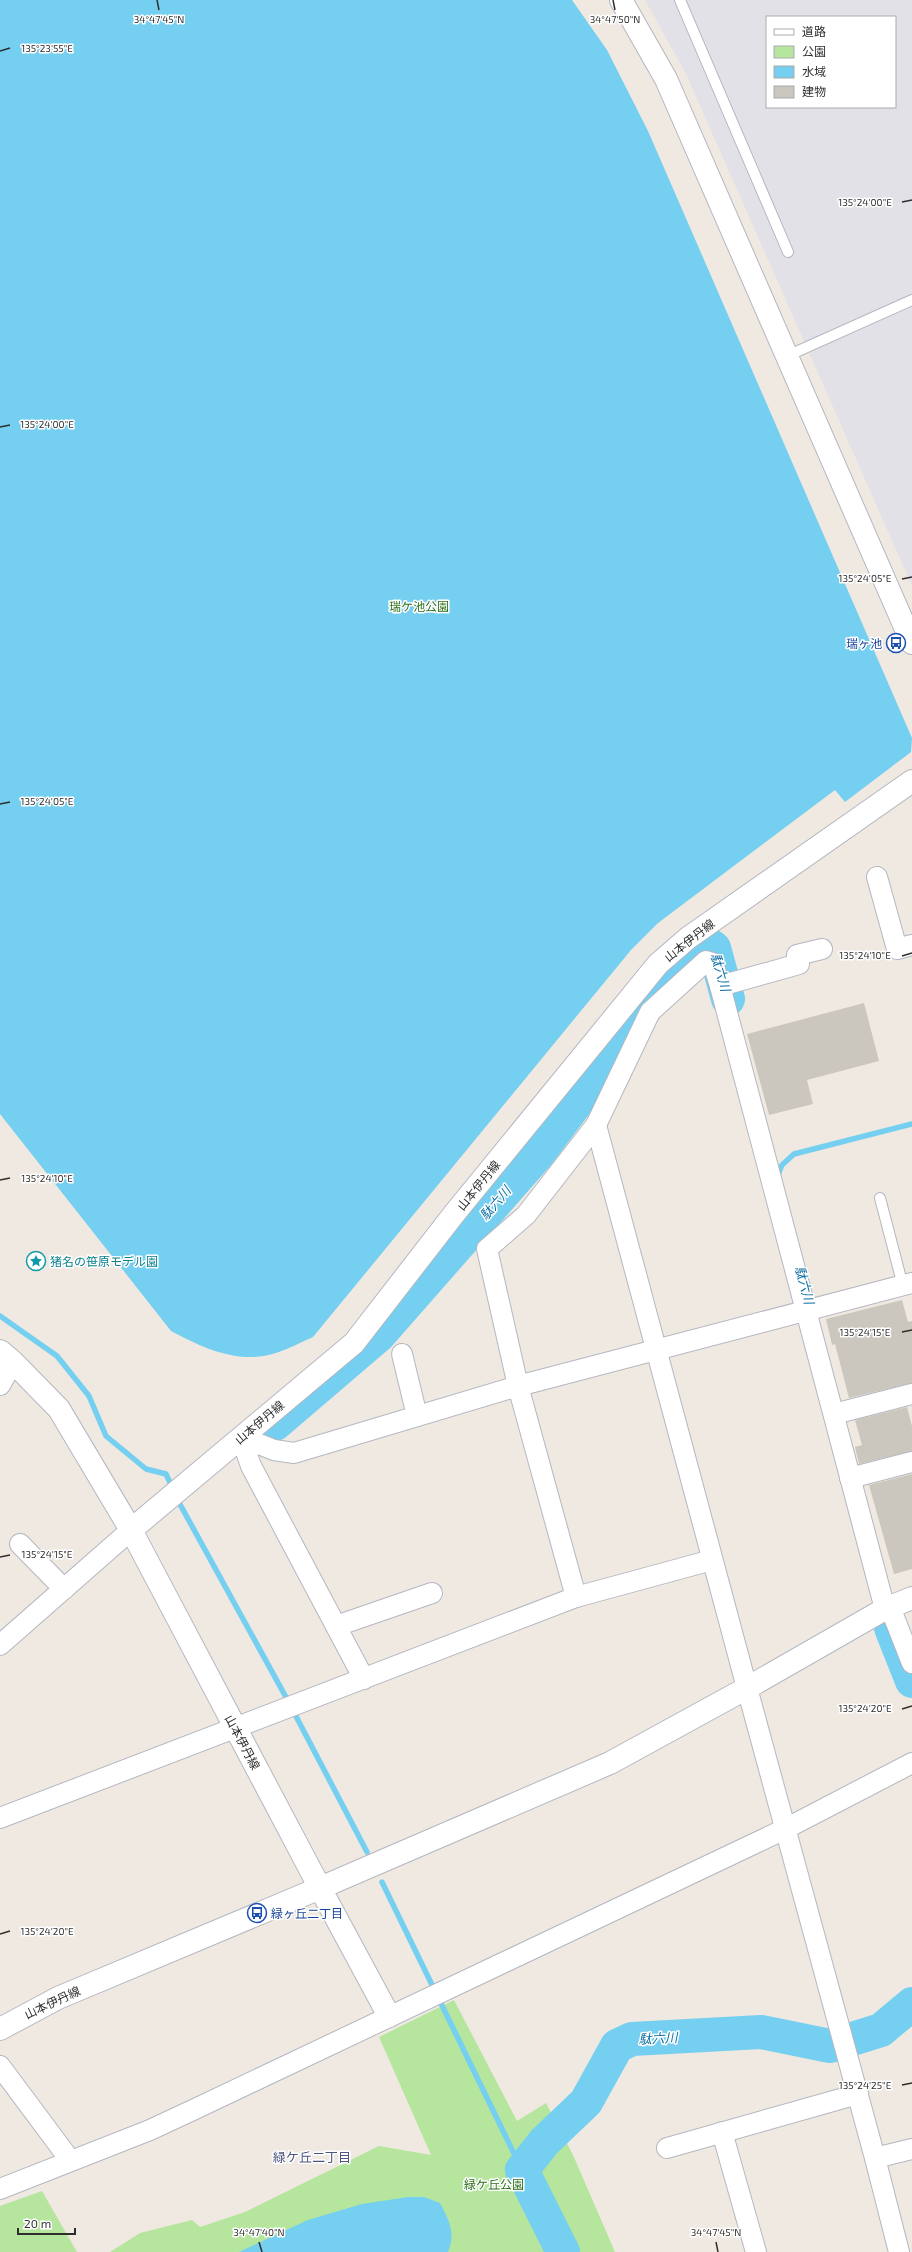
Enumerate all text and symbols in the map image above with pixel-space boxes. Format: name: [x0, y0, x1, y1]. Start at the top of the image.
text: 34°47'45"N: [134, 13, 184, 25]
text: 34°47'50"N: [590, 13, 640, 25]
legend: [766, 16, 896, 108]
text: 道路: [802, 24, 826, 38]
text: 135°23'55"E: [21, 42, 73, 54]
text: 公園: [802, 44, 826, 58]
text: 水域: [802, 64, 826, 78]
text: 建物: [802, 84, 826, 98]
text: 135°24'00"E: [838, 196, 892, 208]
text: 135°24'00"E: [20, 418, 74, 430]
text: 135°24'05"E: [839, 572, 892, 584]
park label: 瑞ケ池公園: [389, 599, 449, 613]
bus stop icon: 瑞ヶ池: [885, 632, 907, 654]
place label: 瑞ヶ池: [846, 636, 882, 650]
text: 135°24'05"E: [21, 795, 74, 807]
street label: 山本伊丹線: [661, 916, 717, 964]
text: 135°24'10"E: [839, 949, 891, 961]
water label: 駄六川: [708, 951, 735, 995]
street label: 山本伊丹線: [454, 1157, 502, 1213]
text: 135°24'10"E: [21, 1172, 73, 1184]
water label: 駄六川: [476, 1182, 515, 1223]
place icon: 猪名の笹原モデル園: [25, 1250, 47, 1272]
place label: 猪名の笹原モデル園: [50, 1254, 158, 1268]
water label: 駄六川: [792, 1264, 818, 1308]
text: 135°24'15"E: [840, 1326, 891, 1338]
street label: 山本伊丹線: [232, 1397, 286, 1447]
text: 135°24'15"E: [22, 1548, 73, 1560]
text: 135°24'20"E: [838, 1702, 892, 1714]
street label: 山本伊丹線: [223, 1712, 263, 1772]
bus stop icon: 緑ヶ丘二丁目: [246, 1902, 268, 1924]
place label: 緑ヶ丘二丁目: [271, 1906, 343, 1920]
text: 135°24'20"E: [20, 1925, 74, 1937]
street label: 山本伊丹線: [22, 1983, 82, 2021]
water label: 駄六川: [638, 2029, 680, 2047]
text: 135°24'25"E: [839, 2079, 892, 2091]
district label: 緑ケ丘二丁目: [273, 2149, 351, 2165]
park label: 緑ケ丘公園: [464, 2177, 524, 2191]
scale bar: [18, 2210, 75, 2236]
text: 20 m: [24, 2216, 51, 2230]
text: 34°47'40"N: [233, 2226, 285, 2238]
text: 34°47'45"N: [691, 2226, 741, 2238]

